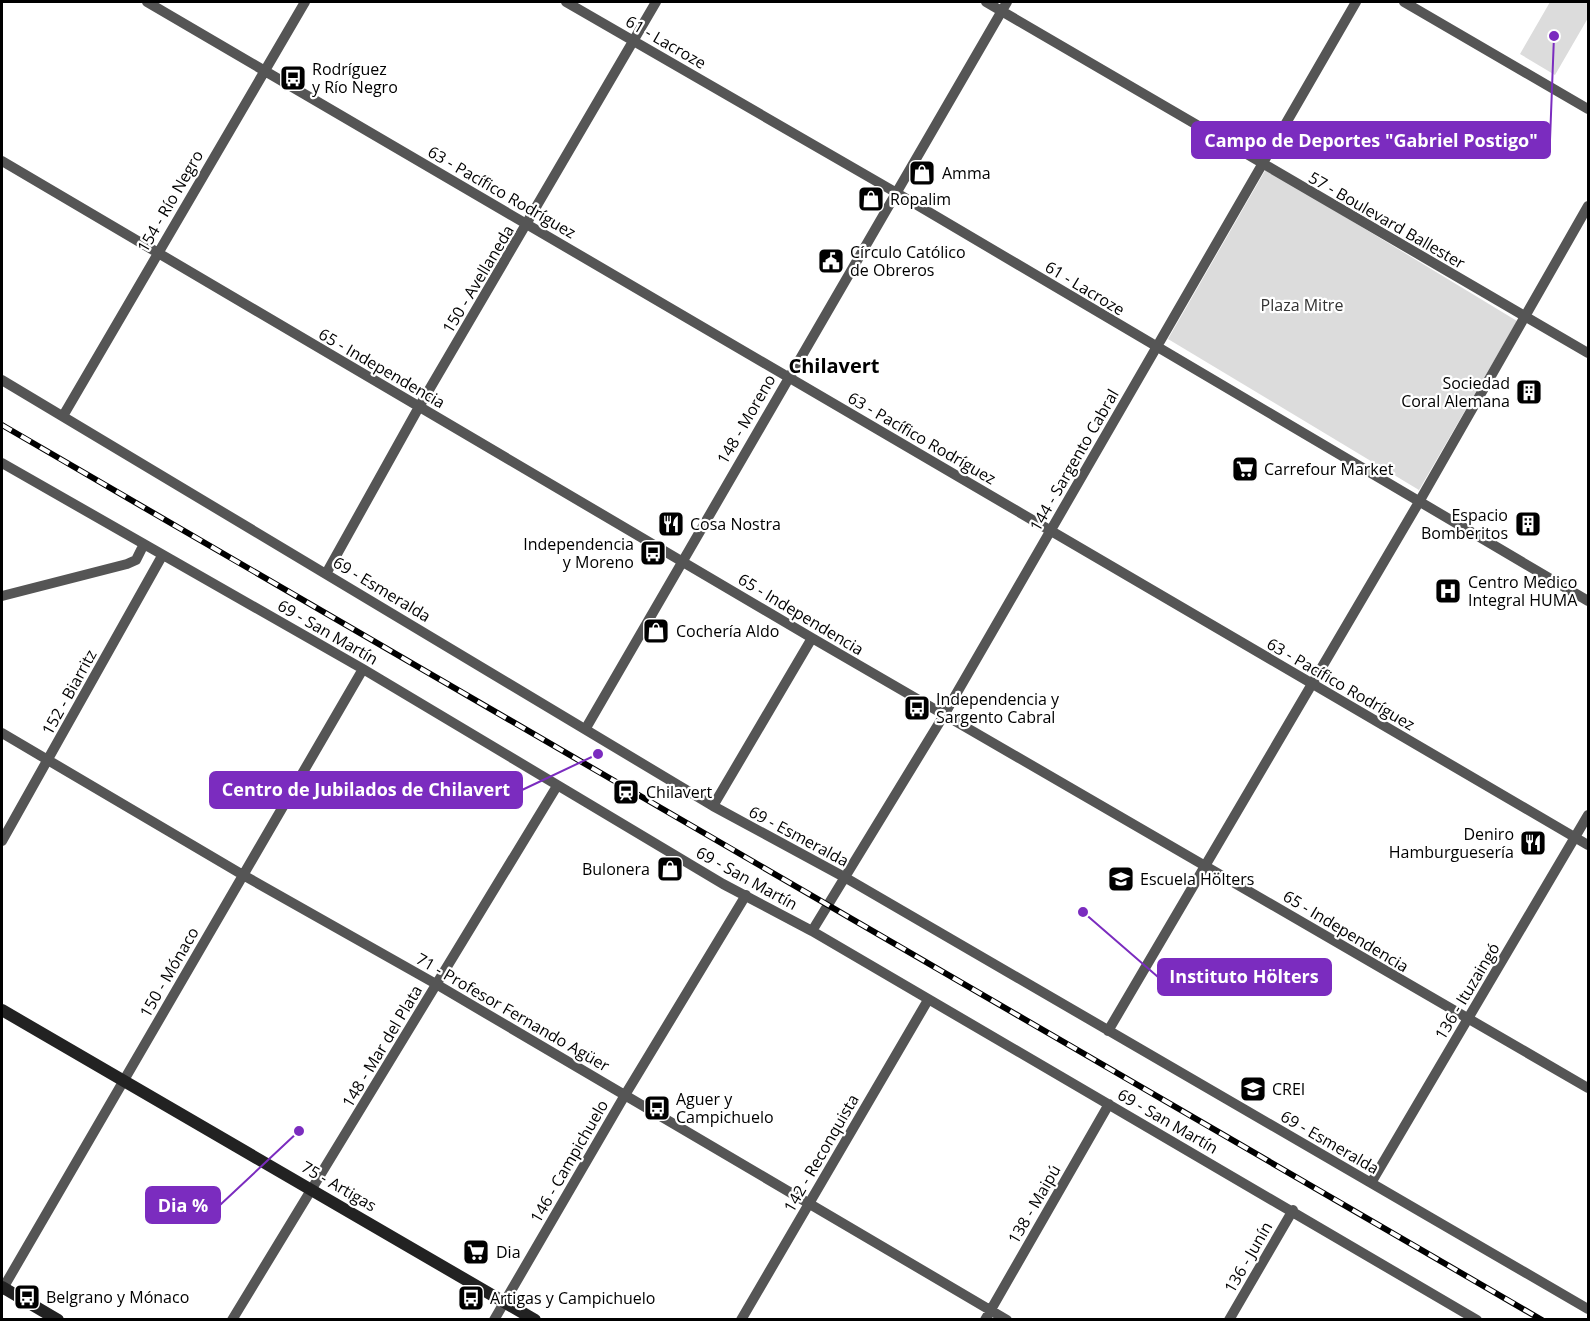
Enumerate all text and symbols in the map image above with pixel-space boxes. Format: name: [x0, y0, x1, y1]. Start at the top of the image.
street label: 61 - Lacroze: [622, 10, 710, 74]
place label: Rodríguez y Río Negro: [312, 58, 398, 98]
bus stop icon: Rodríguez y Río Negro: [278, 63, 308, 93]
callout: Campo de Deportes "Gabriel Postigo": [1192, 122, 1550, 158]
text: Campo de Deportes "Gabriel Postigo": [1204, 128, 1538, 152]
street label: 63 - Pacífico Rodríguez: [424, 141, 580, 243]
street label: 154 - Río Negro: [132, 146, 208, 256]
shop icon: Amma: [907, 158, 937, 188]
place label: Amma: [942, 162, 991, 184]
street label: 57 - Boulevard Ballester: [1305, 166, 1470, 274]
shop icon: Ropalim: [856, 184, 886, 214]
place label: Ropalim: [890, 188, 951, 210]
street label: 150 - Avellaneda: [437, 221, 519, 337]
place label: Círculo Católico de Obreros: [850, 241, 966, 281]
public building icon: Círculo Católico de Obreros: [816, 246, 846, 276]
street label: 61 - Lacroze: [1041, 256, 1129, 320]
park label: Plaza Mitre: [1261, 294, 1343, 316]
street label: 65 - Independencia: [315, 323, 449, 413]
district label: Chilavert: [788, 352, 880, 379]
street label: 148 - Moreno: [712, 370, 780, 468]
place label: Sociedad Coral Alemana: [1401, 372, 1510, 412]
building icon: Sociedad Coral Alemana: [1514, 377, 1544, 407]
street label: 144 - Sargento Cabral: [1024, 385, 1124, 535]
street label: 63 - Pacífico Rodríguez: [844, 387, 1000, 489]
supermarket icon: Carrefour Market: [1230, 454, 1260, 484]
place label: Carrefour Market: [1264, 458, 1394, 480]
place label: Espacio Bomberitos: [1421, 504, 1508, 544]
restaurant icon: Cosa Nostra: [656, 509, 686, 539]
building icon: Espacio Bomberitos: [1513, 509, 1543, 539]
place label: Cosa Nostra: [690, 513, 781, 535]
place label: Independencia y Moreno: [523, 533, 634, 573]
bus stop icon: Independencia y Moreno: [638, 538, 668, 568]
street label: 69 - Esmeralda: [329, 551, 435, 627]
street label: 65 - Independencia: [734, 568, 868, 660]
place label: Centro Medico Integral HUMA: [1468, 571, 1578, 611]
hospital icon: Centro Medico Integral HUMA: [1433, 576, 1463, 606]
street label: 69 - San Martín: [274, 594, 382, 670]
shop icon: Cochería Aldo: [641, 616, 671, 646]
place label: Cochería Aldo: [676, 620, 779, 642]
street label: 63 - Pacífico Rodríguez: [1263, 633, 1419, 735]
street label: 152 - Biarritz: [36, 645, 102, 739]
place label: Independencia y Sargento Cabral: [936, 688, 1060, 728]
bus stop icon: Independencia y Sargento Cabral: [902, 693, 932, 723]
callout: Centro de Jubilados de Chilavert: [210, 772, 522, 808]
text: Centro de Jubilados de Chilavert: [222, 777, 510, 801]
station icon: Chilavert: [611, 777, 641, 807]
place label: Chilavert: [646, 781, 712, 803]
street label: 69 - Esmeralda: [745, 800, 853, 872]
place label: Deniro Hamburguesería: [1389, 823, 1514, 863]
restaurant icon: Deniro Hamburguesería: [1518, 828, 1548, 858]
street label: 69 - San Martín: [692, 841, 802, 915]
shop icon: Bulonera: [655, 854, 685, 884]
place label: Bulonera: [582, 858, 650, 880]
school or university icon: Escuela Hölters: [1106, 864, 1136, 894]
place label: Escuela Hölters: [1140, 868, 1254, 890]
street label: 65 - Independencia: [1279, 885, 1413, 977]
street label: 150 - Mónaco: [134, 923, 204, 1021]
street label: 136 - Ituzaingó: [1429, 938, 1505, 1044]
street label: 71 - Profesor Fernando Agüer: [412, 948, 614, 1077]
callout: Instituto Hölters: [1158, 959, 1331, 995]
text: Instituto Hölters: [1169, 964, 1319, 988]
street label: 148 - Mar del Plata: [337, 981, 427, 1111]
school or university icon: CREI: [1238, 1074, 1268, 1104]
place label: CREI: [1272, 1078, 1305, 1100]
street label: 69 - San Martín: [1114, 1083, 1222, 1159]
place label: Aguer y Campichuelo: [676, 1088, 774, 1128]
street label: 142 - Reconquista: [778, 1090, 864, 1216]
bus stop icon: Aguer y Campichuelo: [642, 1093, 672, 1123]
street label: 146 - Campichuelo: [525, 1096, 613, 1226]
street label: 69 - Esmeralda: [1277, 1105, 1383, 1179]
street label: 75 - Artigas: [297, 1156, 381, 1216]
street label: 138 - Maipú: [1003, 1160, 1065, 1248]
callout: Dia %: [146, 1187, 220, 1223]
text: Dia %: [158, 1193, 208, 1217]
street label: 136 - Junín: [1219, 1217, 1277, 1297]
supermarket icon: Dia: [461, 1237, 491, 1267]
place label: Dia: [496, 1241, 521, 1263]
bus stop icon: Belgrano y Mónaco: [12, 1282, 42, 1312]
bus stop icon: Artigas y Campichuelo: [456, 1283, 486, 1313]
place label: Belgrano y Mónaco: [46, 1286, 189, 1308]
place label: Artigas y Campichuelo: [490, 1287, 655, 1309]

